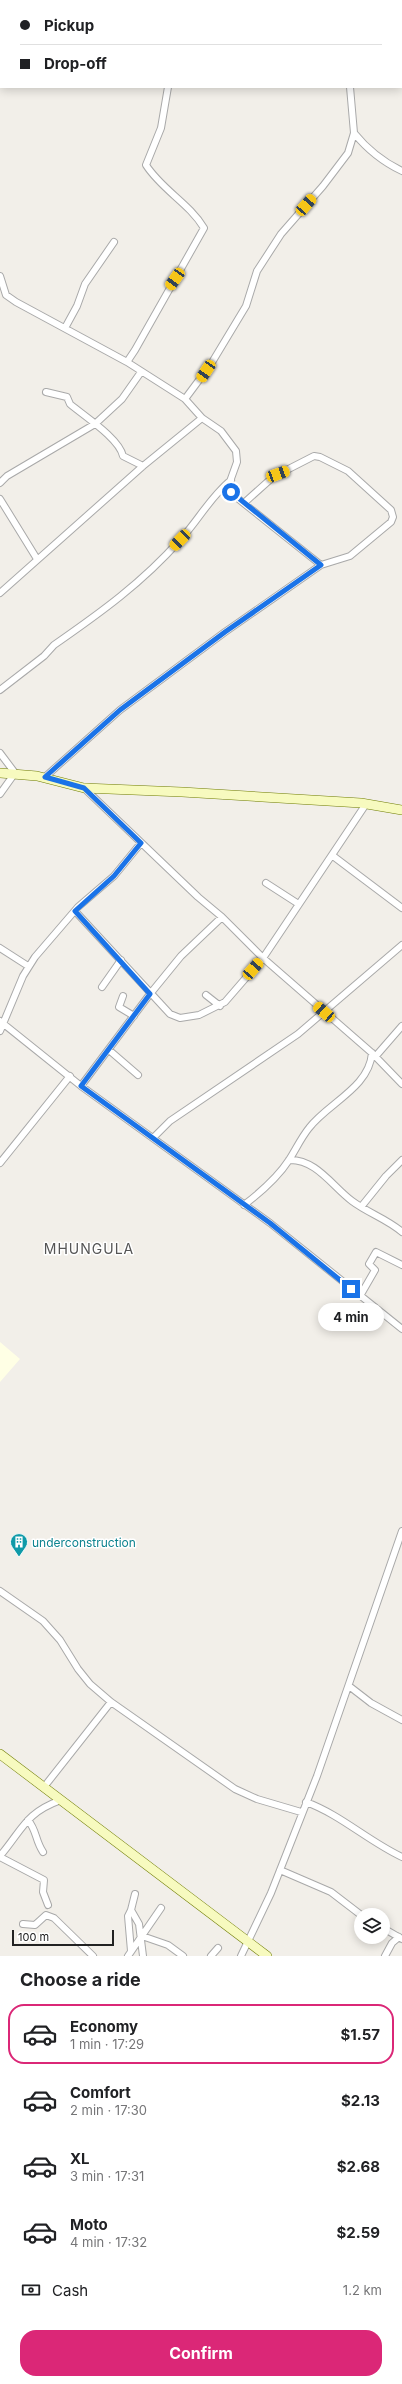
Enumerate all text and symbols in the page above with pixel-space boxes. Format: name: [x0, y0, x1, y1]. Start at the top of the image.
text: Pickup: [44, 16, 94, 35]
text: Drop-off: [44, 54, 107, 73]
car: [294, 192, 318, 218]
car: [163, 266, 187, 292]
car: [194, 358, 218, 384]
car: [265, 464, 291, 484]
route start: [222, 483, 240, 501]
car: [167, 527, 193, 553]
car: [241, 956, 265, 982]
car: [311, 1000, 337, 1024]
district label: MHUNGULA: [44, 1240, 134, 1257]
route end: [342, 1280, 360, 1298]
callout: 4 min: [318, 1303, 384, 1331]
text: 4 min: [333, 1309, 369, 1325]
building icon: underconstruction: [9, 1532, 29, 1557]
place label: underconstruction: [32, 1535, 136, 1550]
map controls: [354, 1908, 390, 1944]
button: layers: [354, 1908, 390, 1944]
scale bar: [12, 1928, 114, 1947]
text: 100 m: [18, 1930, 49, 1944]
text: Choose a ride: [20, 1969, 141, 1990]
icon: car: [22, 2016, 58, 2052]
text: Economy: [70, 2017, 138, 2036]
text: $1.57: [340, 2025, 380, 2044]
text: 1 min · 17:29: [70, 2036, 144, 2052]
icon: car: [22, 2082, 58, 2118]
text: Comfort: [70, 2083, 131, 2102]
text: $2.13: [341, 2091, 380, 2110]
text: 2 min · 17:30: [70, 2102, 147, 2118]
icon: car: [22, 2148, 58, 2184]
text: XL: [70, 2149, 90, 2168]
text: $2.68: [337, 2157, 380, 2176]
text: 3 min · 17:31: [70, 2168, 144, 2184]
icon: car: [22, 2214, 58, 2250]
text: Moto: [70, 2215, 108, 2234]
text: $2.59: [336, 2223, 380, 2242]
text: 4 min · 17:32: [70, 2234, 147, 2250]
icon: cash: [20, 2279, 42, 2301]
text: Cash: [52, 2281, 88, 2300]
text: 1.2 km: [343, 2282, 382, 2298]
button: Confirm: [20, 2330, 382, 2376]

